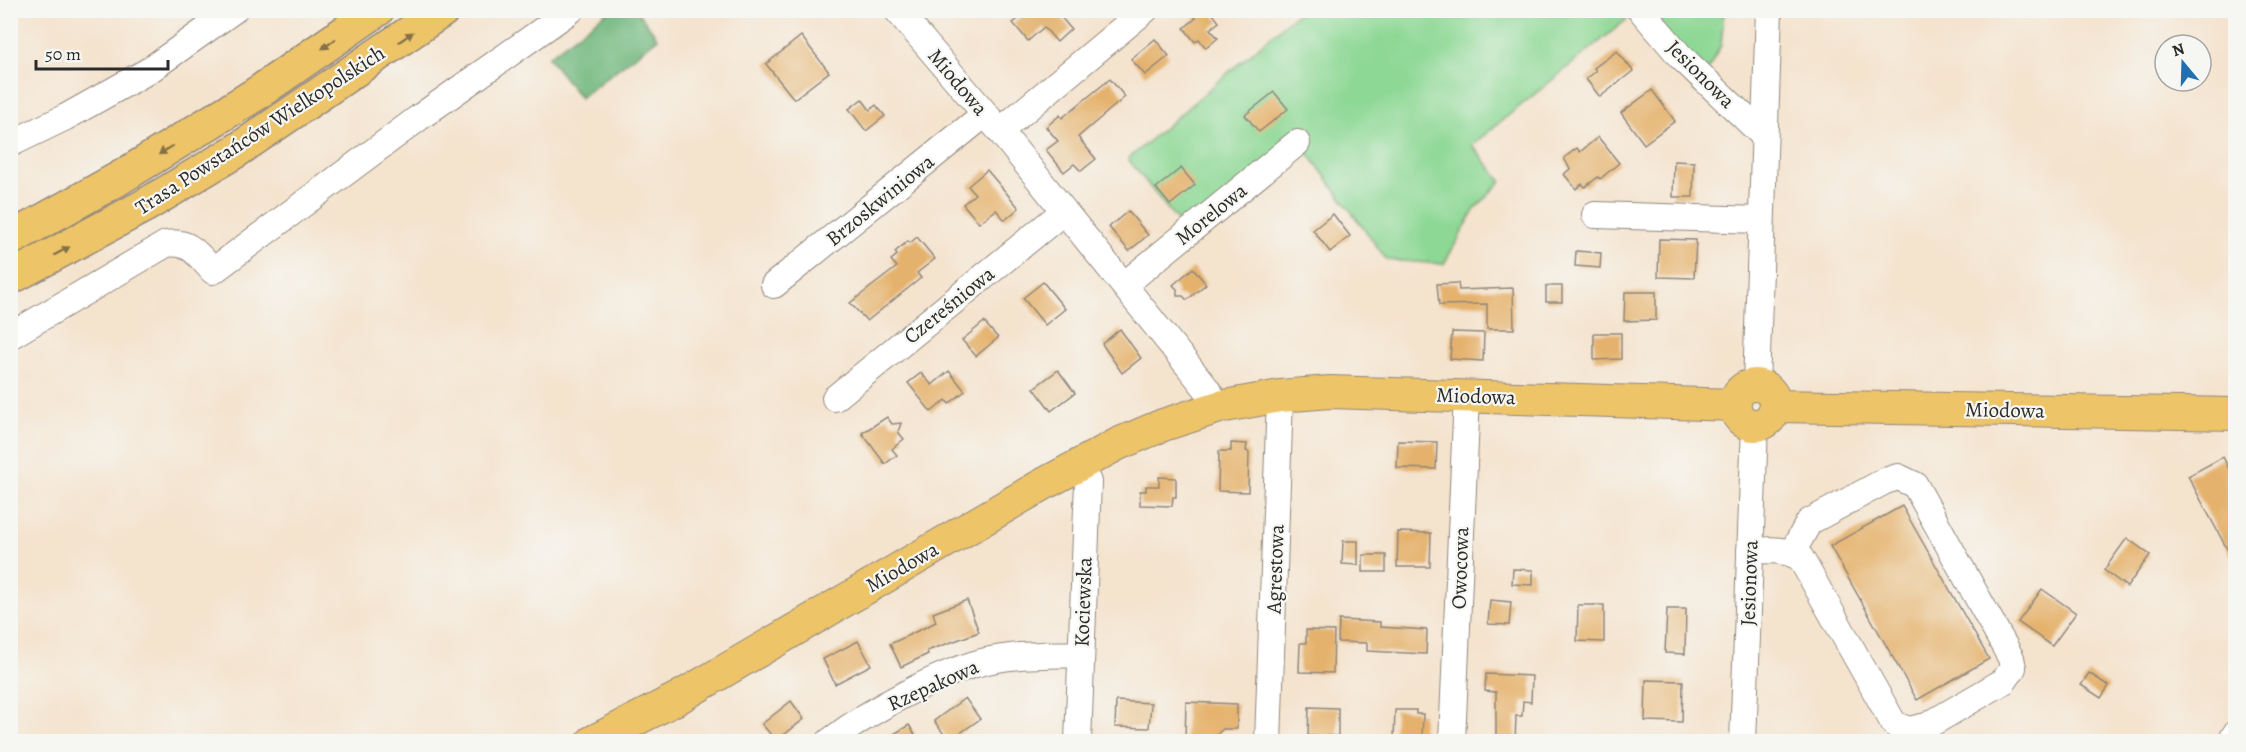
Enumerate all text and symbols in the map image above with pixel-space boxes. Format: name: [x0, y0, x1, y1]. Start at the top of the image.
one-way arrow: [397, 31, 414, 42]
scale bar: [36, 33, 168, 71]
north arrow: [2153, 33, 2213, 93]
street label: Jesionowa: [1661, 34, 1742, 115]
text: N: [2169, 37, 2188, 62]
one-way arrow: [321, 38, 337, 49]
street label: Trasa Powstańców Wielkopolskich: [130, 39, 390, 221]
text: 50 m: [45, 42, 81, 66]
street label: Miodowa: [922, 43, 994, 122]
one-way arrow: [157, 144, 174, 155]
street label: Brzoskwiniowa: [820, 147, 940, 252]
street label: Morelowa: [1169, 176, 1253, 251]
one-way arrow: [54, 246, 71, 256]
street label: Czereśniowa: [898, 260, 1000, 350]
street label: Miodowa: [1436, 381, 1516, 411]
street label: Miodowa: [1965, 395, 2045, 425]
street label: Agrestowa: [1259, 523, 1291, 615]
street label: Owocowa: [1445, 526, 1475, 610]
street label: Miodowa: [861, 535, 944, 599]
street label: Jesionowa: [1734, 539, 1765, 627]
street label: Kociewska: [1067, 556, 1099, 648]
street label: Rzepakowa: [883, 652, 983, 718]

